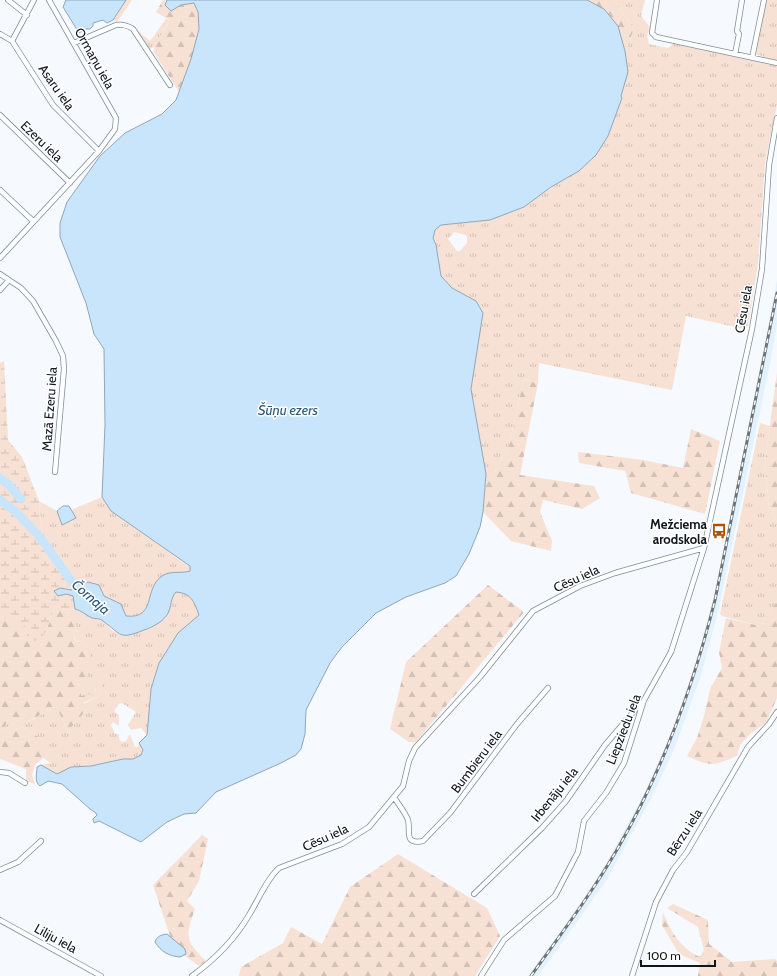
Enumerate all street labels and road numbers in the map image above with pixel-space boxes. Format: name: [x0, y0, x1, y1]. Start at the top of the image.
street label: Ormaņu iela: [71, 25, 119, 92]
street label: Asaru iela: [35, 61, 79, 114]
street label: Ezeru iela: [18, 117, 67, 165]
street label: Cēsu iela: [731, 283, 755, 334]
street label: Mazā Ezeru iela: [38, 366, 60, 452]
street label: Cēsu iela: [551, 561, 602, 595]
street label: Liepziedu iela: [602, 691, 644, 767]
street label: Bumbieru iela: [447, 726, 505, 796]
street label: Irbenāju iela: [527, 763, 582, 825]
street label: Bērzu iela: [663, 805, 706, 859]
street label: Cēsu iela: [300, 820, 351, 854]
street label: Liliju iela: [31, 920, 81, 957]

